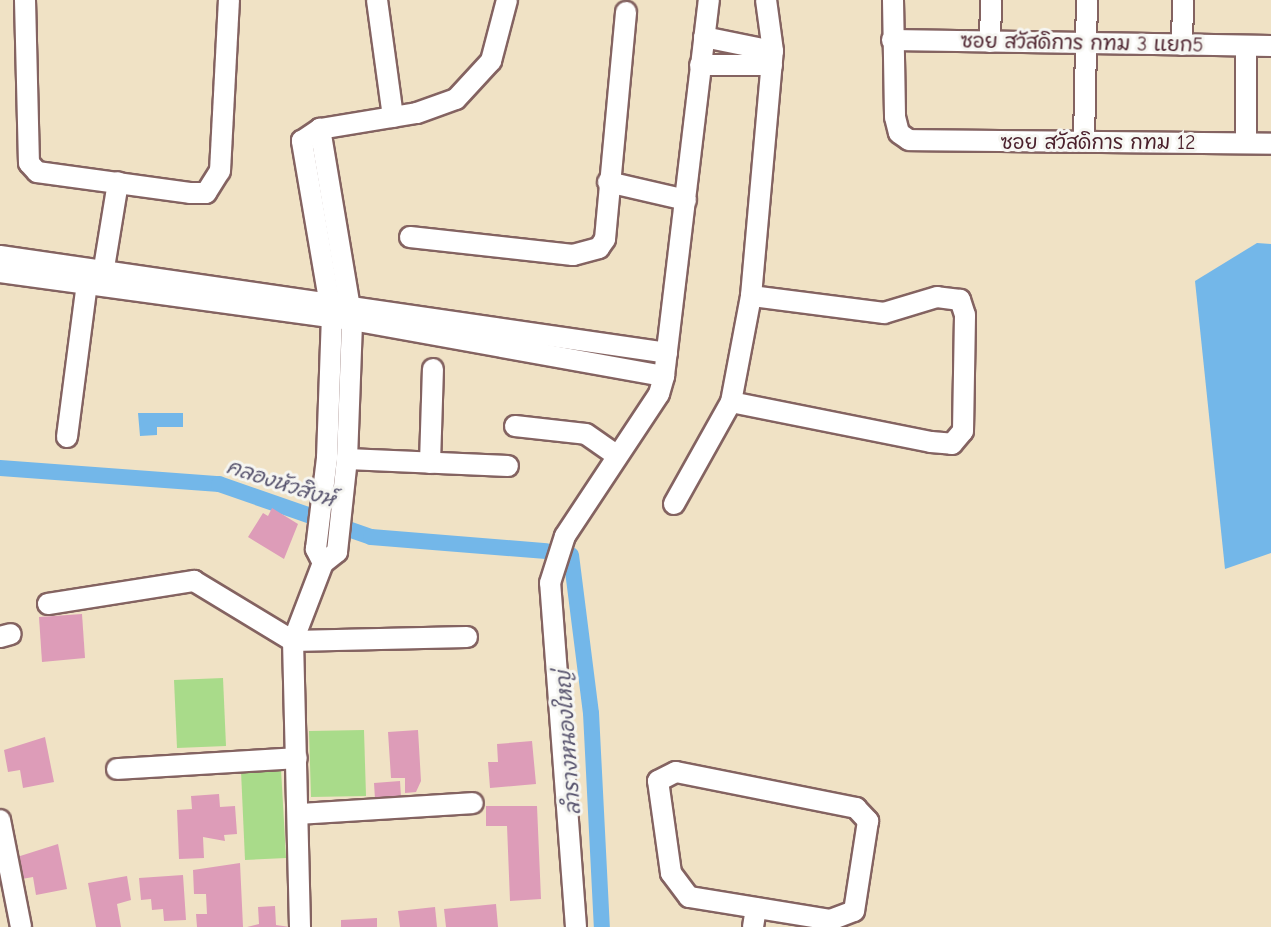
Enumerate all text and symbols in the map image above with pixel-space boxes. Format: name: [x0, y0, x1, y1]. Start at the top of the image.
street label: ซอย สวัสดิการ กทม 3 แยก5: [960, 29, 1204, 57]
street label: ซอย สวัสดิการ กทม 12: [1001, 130, 1195, 154]
water label: คลองหัวสิงห์: [224, 454, 338, 512]
water label: ลำรางหนองใหญ่: [550, 670, 586, 816]

